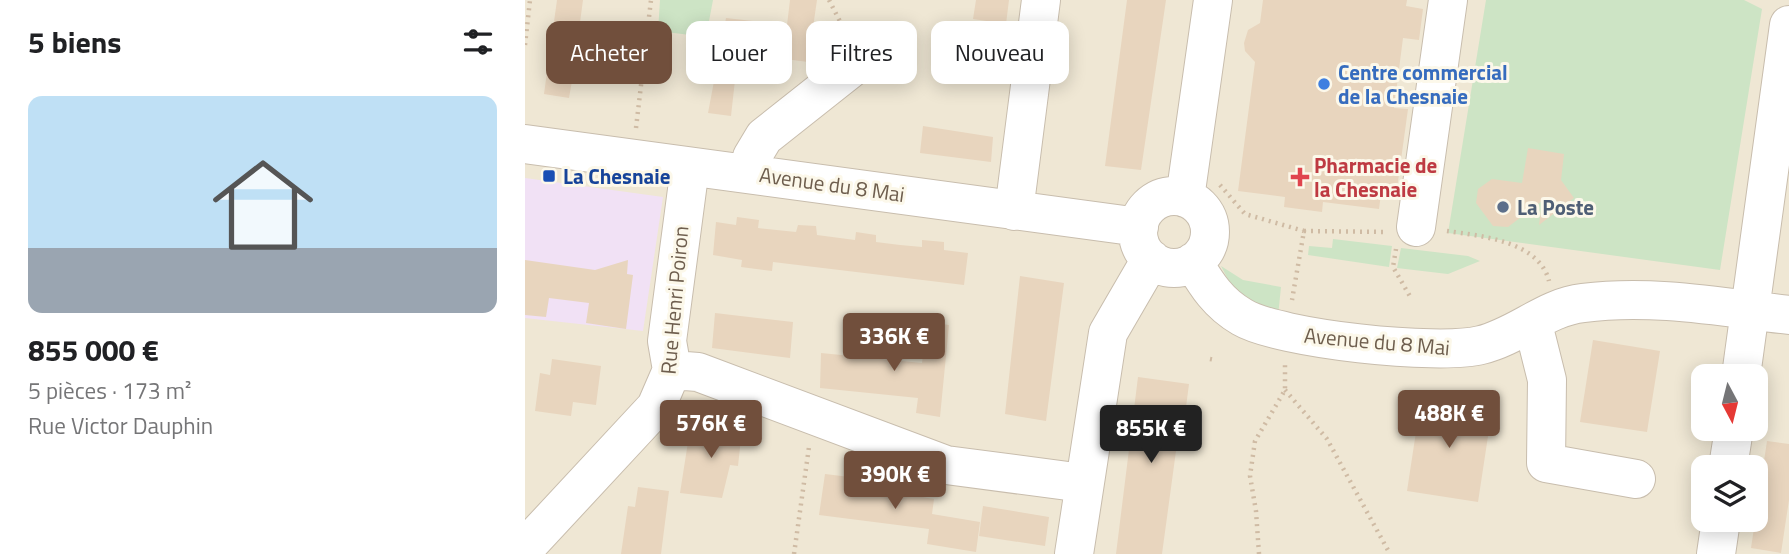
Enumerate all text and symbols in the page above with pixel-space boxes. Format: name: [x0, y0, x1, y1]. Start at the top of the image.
text: 5 biens: [28, 19, 122, 65]
chip: Acheter: [546, 21, 672, 84]
chip: Louer: [686, 21, 792, 84]
chip: Filtres: [806, 21, 917, 84]
chip: Nouveau: [931, 21, 1069, 84]
icon: filters: [459, 23, 497, 61]
place label: Centre commercial de la Chesnaie: [1338, 56, 1508, 112]
marker: Centre commercial de la Chesnaie: [1316, 76, 1332, 92]
icon: home: [200, 142, 326, 268]
place label: Pharmacie de la Chesnaie: [1314, 149, 1437, 205]
street label: Avenue du 8 Mai: [757, 158, 907, 210]
place label: La Chesnaie: [563, 160, 670, 192]
marker: La Chesnaie: [541, 168, 557, 184]
marker: Pharmacie de la Chesnaie: [1292, 169, 1308, 185]
place label: La Poste: [1517, 191, 1594, 223]
marker: La Poste: [1495, 199, 1511, 215]
street label: Rue Henri Poiron: [652, 224, 696, 376]
pin: 336K €: [837, 314, 951, 373]
text: 336K €: [859, 318, 929, 353]
street label: Avenue du 8 Mai: [1303, 319, 1451, 363]
text: 855 000 €: [28, 327, 159, 373]
north arrow: [1691, 364, 1767, 441]
map controls: [1691, 364, 1768, 532]
text: 5 pièces · 173 m²: [28, 373, 191, 408]
pin: 488K €: [1392, 391, 1506, 450]
text: 488K €: [1414, 395, 1484, 430]
pin: 576K €: [654, 400, 768, 460]
text: 576K €: [676, 405, 746, 440]
pin: 855K €: [1094, 406, 1208, 465]
text: Rue Victor Dauphin: [28, 408, 213, 443]
text: 855K €: [1116, 410, 1186, 445]
pin: 390K €: [838, 452, 952, 511]
button: layers: [1691, 455, 1768, 532]
text: 390K €: [860, 456, 930, 491]

